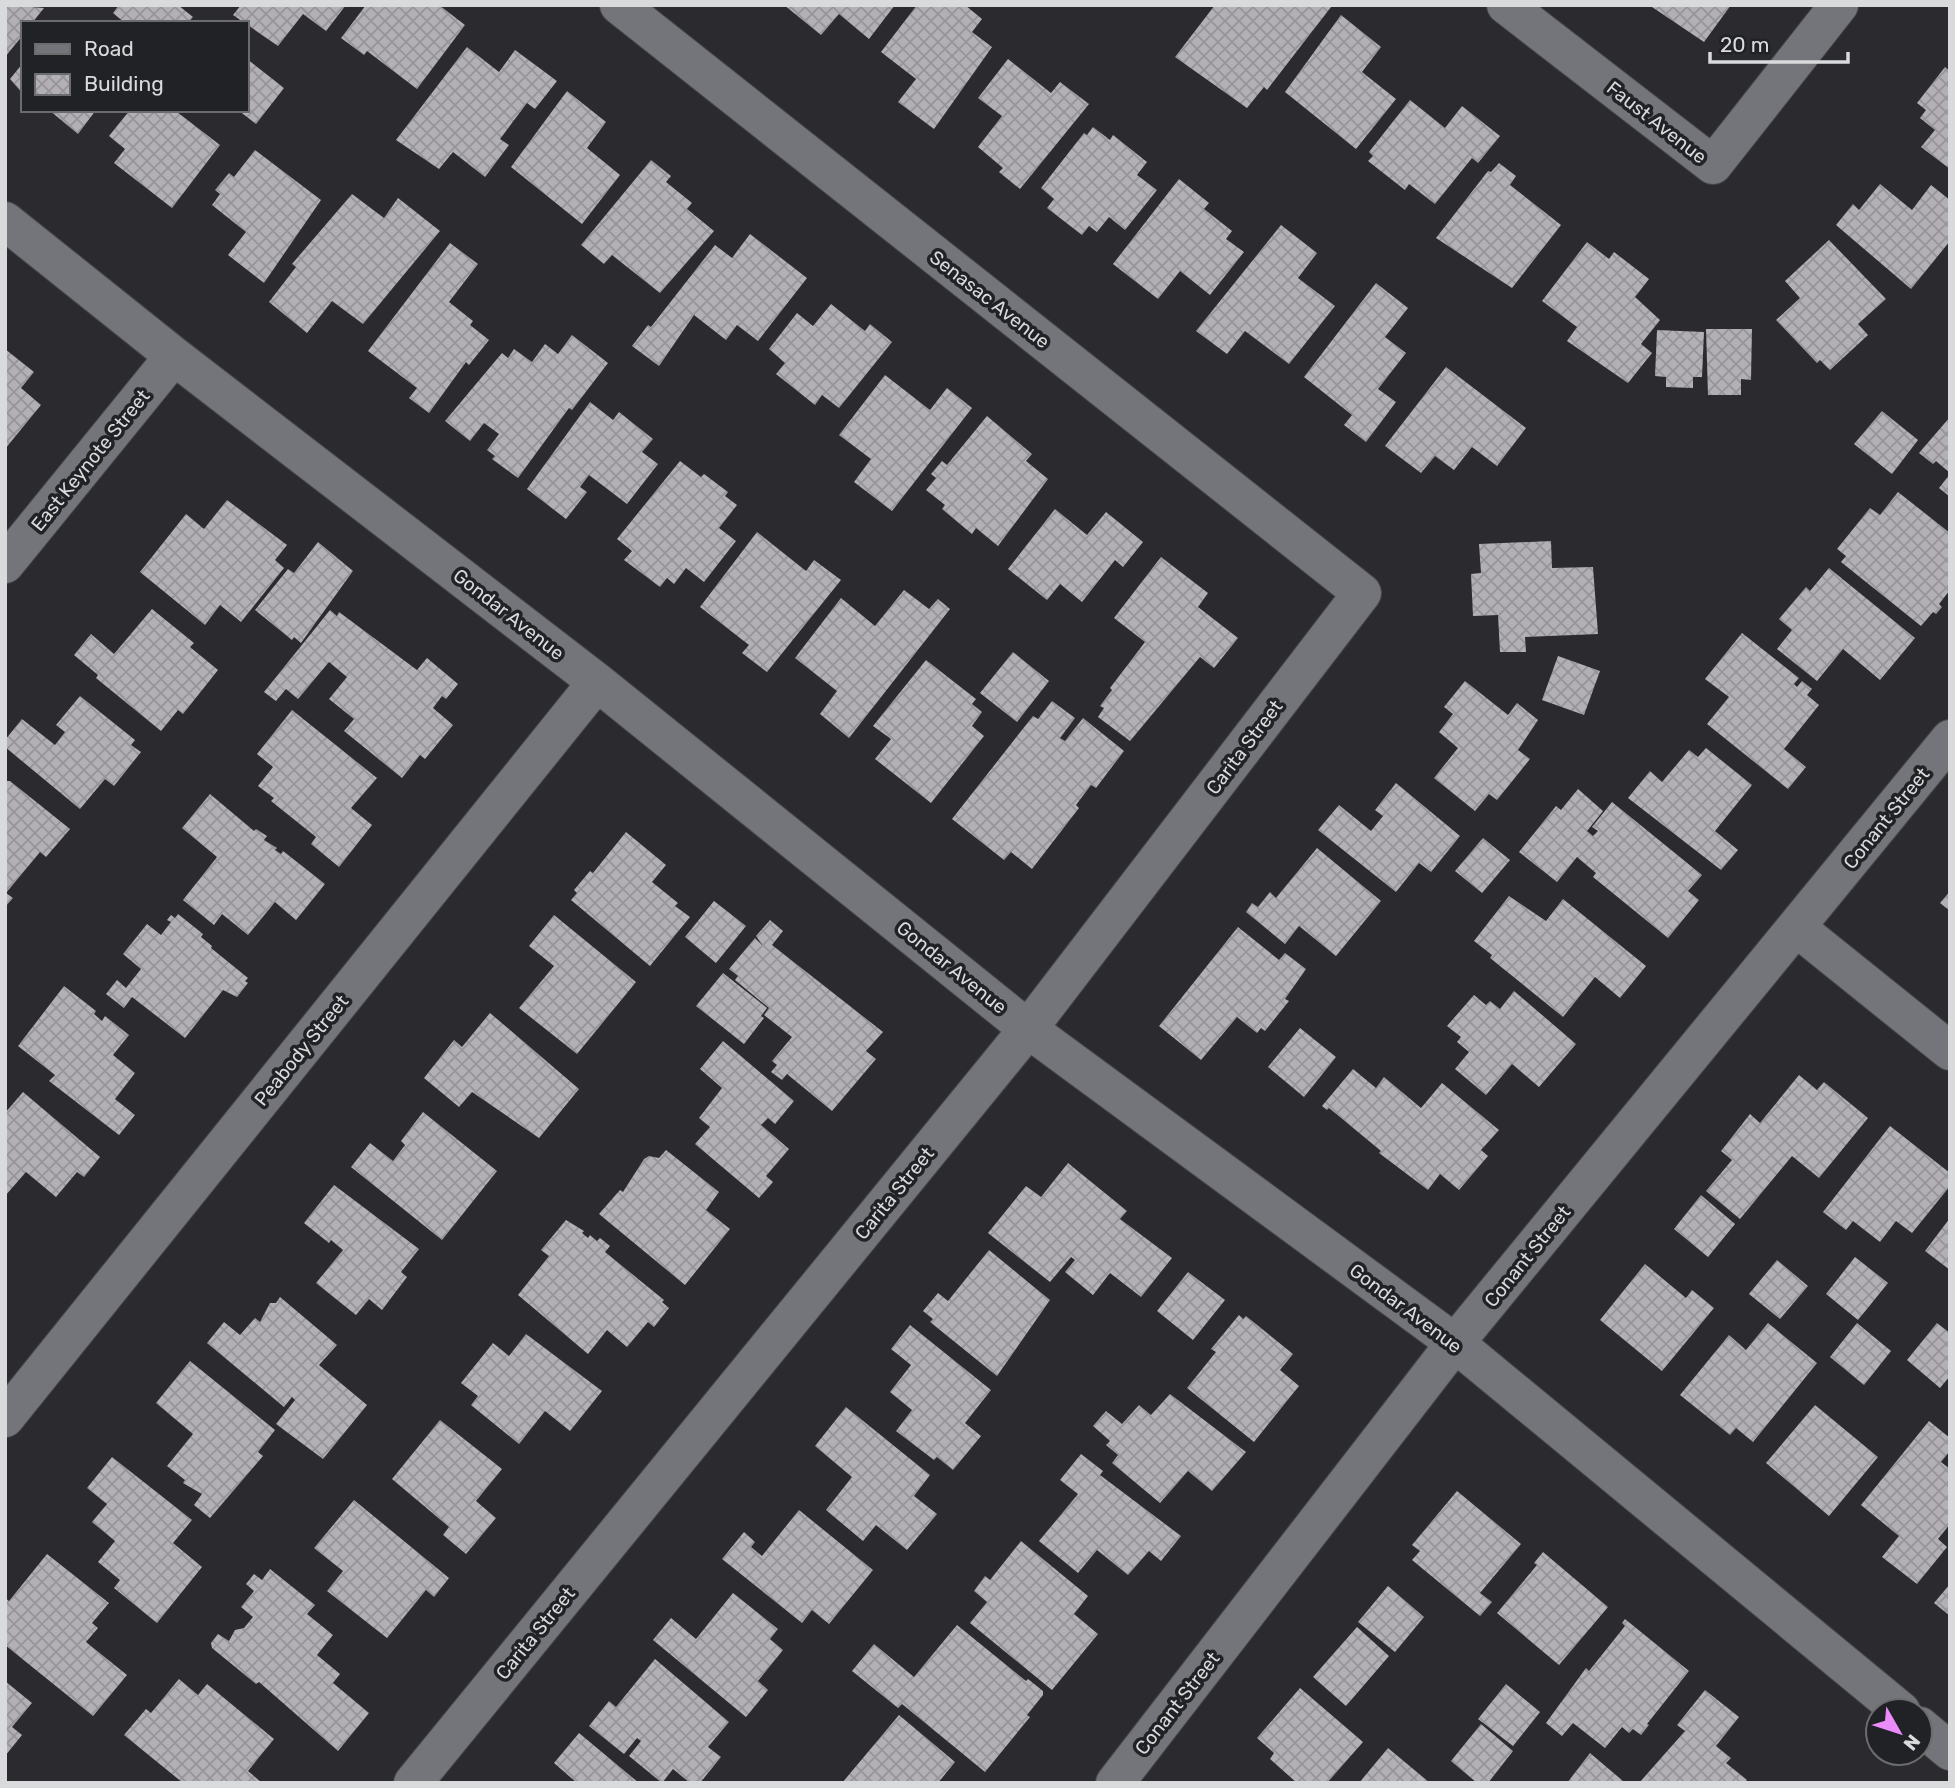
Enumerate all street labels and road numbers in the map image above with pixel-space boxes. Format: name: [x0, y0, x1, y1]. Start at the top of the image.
street label: Faust Avenue: [1602, 76, 1711, 168]
street label: Senasac Avenue: [925, 245, 1054, 353]
street label: East Keynote Street: [26, 384, 155, 536]
street label: Gondar Avenue: [449, 564, 569, 665]
street label: Carita Street: [1201, 695, 1288, 799]
street label: Conant Street: [1838, 762, 1935, 874]
street label: Gondar Avenue: [892, 916, 1011, 1019]
street label: Peabody Street: [250, 990, 354, 1111]
street label: Carita Street: [850, 1142, 939, 1244]
street label: Conant Street: [1479, 1200, 1576, 1312]
street label: Gondar Avenue: [1345, 1259, 1466, 1358]
street label: Carita Street: [491, 1582, 580, 1684]
street label: Conant Street: [1130, 1647, 1225, 1759]

